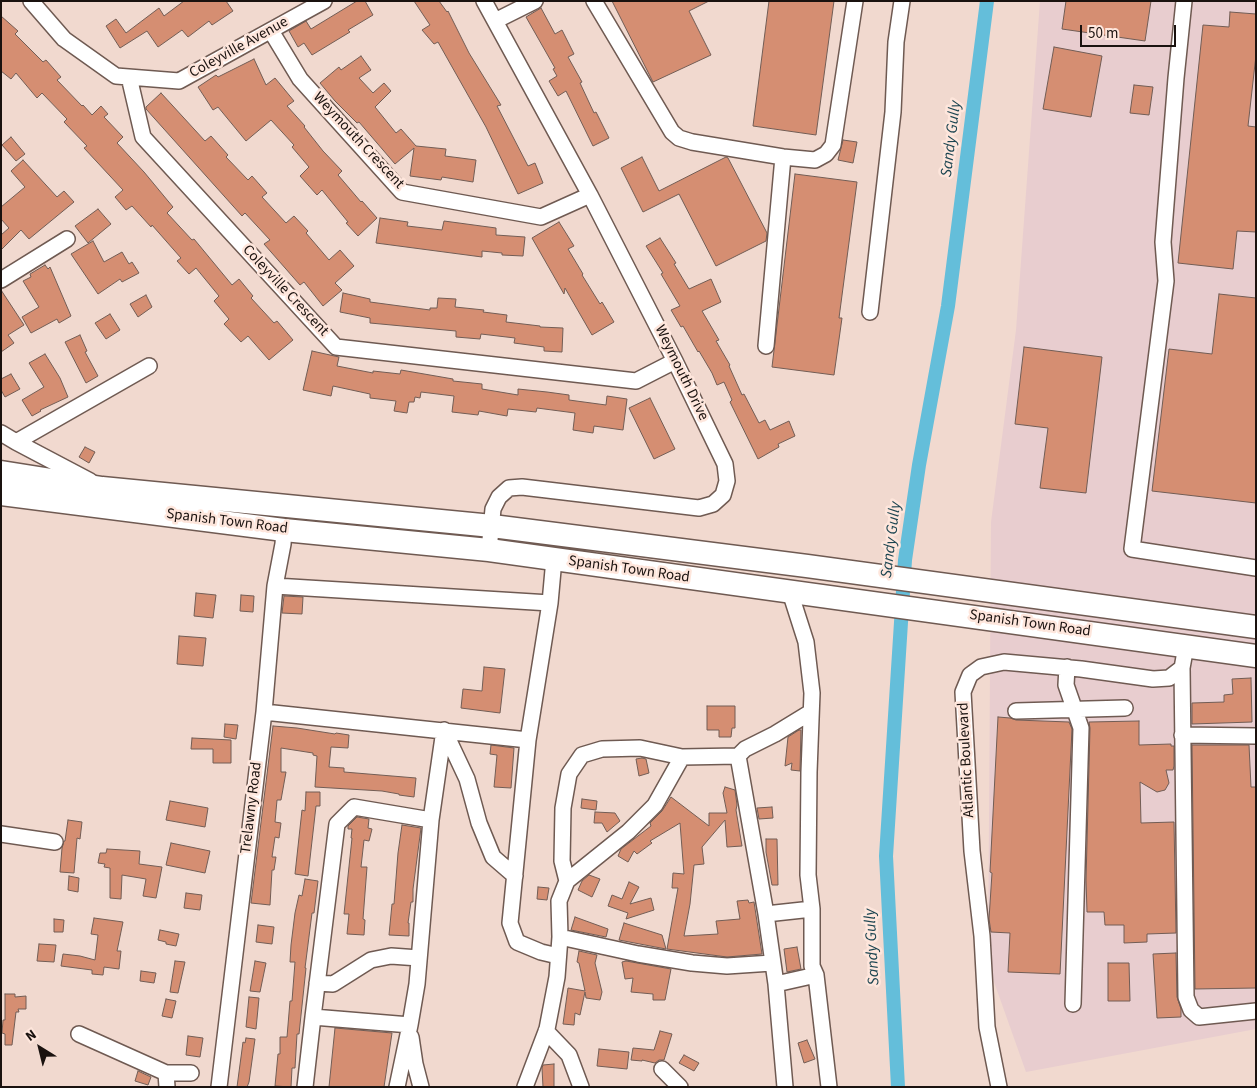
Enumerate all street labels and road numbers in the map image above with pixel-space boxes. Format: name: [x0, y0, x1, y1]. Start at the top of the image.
street label: Coleyville Avenue: [187, 13, 291, 83]
street label: Weymouth Crescent: [309, 89, 407, 193]
street label: Coleyville Crescent: [238, 242, 332, 340]
street label: Weymouth Drive: [650, 322, 712, 424]
street label: Spanish Town Road: [165, 506, 289, 538]
street label: Spanish Town Road: [567, 553, 691, 587]
street label: Spanish Town Road: [968, 607, 1092, 641]
street label: Atlantic Boulevard: [955, 702, 979, 818]
street label: Trelawny Road: [237, 761, 267, 855]

